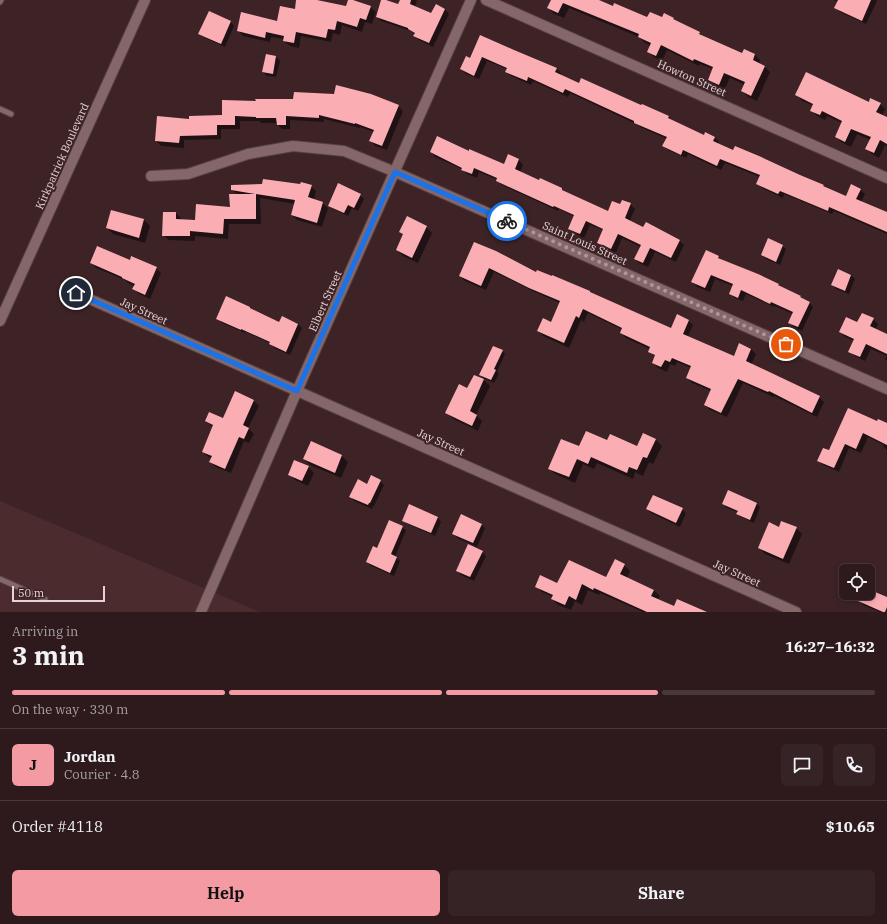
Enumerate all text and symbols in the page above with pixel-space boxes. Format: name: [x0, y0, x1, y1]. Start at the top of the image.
street label: Howton Street: [655, 57, 729, 99]
street label: Kirkpatrick Boulevard: [32, 100, 92, 211]
courier: [487, 201, 527, 241]
icon: bike: [496, 210, 518, 232]
street label: Saint Louis Street: [540, 218, 630, 268]
street label: Elbert Street: [305, 268, 345, 334]
pin: [59, 276, 93, 310]
icon: home: [65, 282, 87, 304]
street label: Jay Street: [118, 294, 170, 328]
pin: [769, 327, 803, 361]
icon: bag: [775, 333, 797, 355]
street label: Jay Street: [415, 425, 467, 459]
street label: Jay Street: [711, 556, 763, 590]
map controls: [839, 564, 875, 600]
button: locate: [839, 564, 875, 600]
scale bar: [12, 584, 105, 603]
text: 50 m: [18, 586, 44, 600]
text: Arriving in: [12, 623, 78, 640]
text: 16:27–16:32: [785, 637, 875, 656]
text: 3 min: [12, 638, 85, 672]
text: On the way · 330 m: [12, 701, 128, 718]
button: chat: [781, 744, 823, 786]
button: phone: [833, 744, 875, 786]
text: Jordan: [64, 747, 116, 766]
text: J: [29, 755, 37, 774]
text: Courier · 4.8: [64, 766, 140, 783]
text: Order #4118: [12, 817, 103, 836]
text: $10.65: [826, 817, 875, 836]
button: Help: [12, 870, 440, 916]
button: Share: [448, 870, 875, 916]

